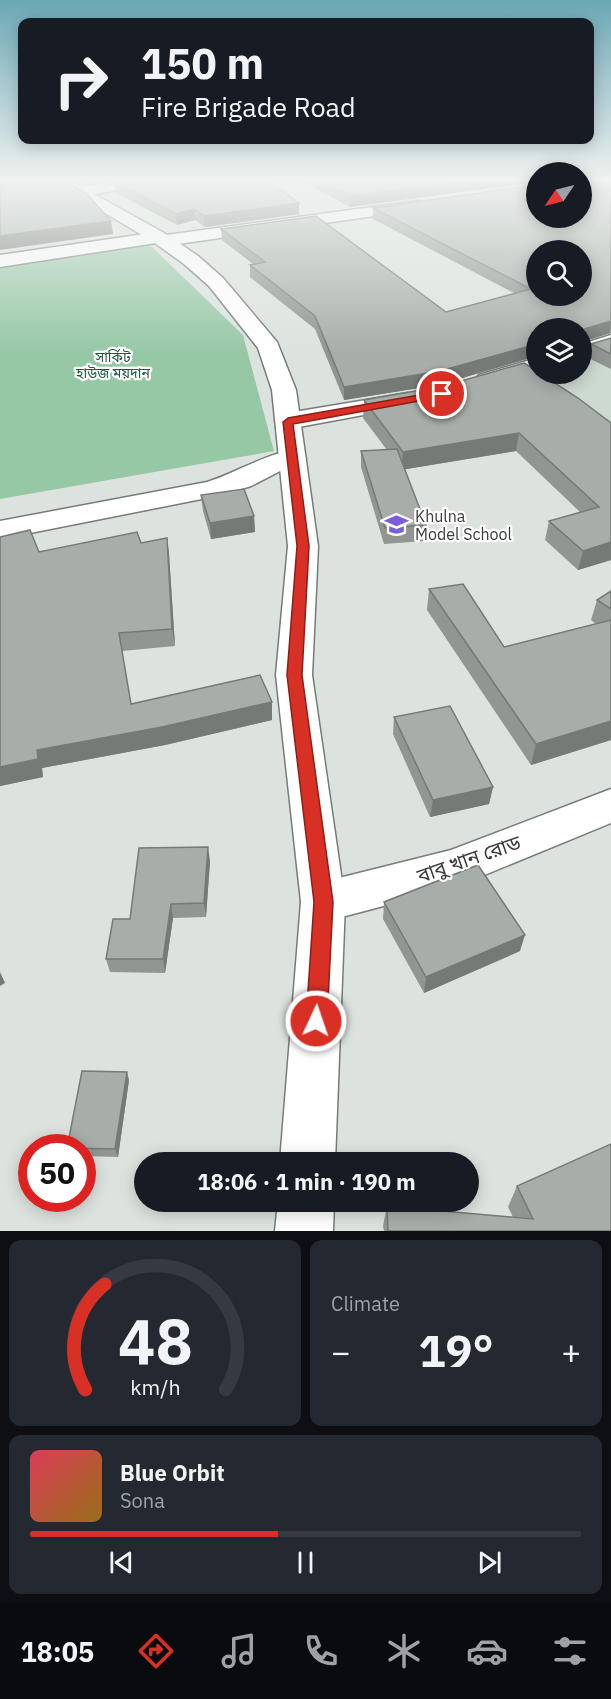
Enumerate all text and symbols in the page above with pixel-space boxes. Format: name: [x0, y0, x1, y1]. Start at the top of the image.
text: 150 m: [141, 36, 264, 91]
icon: right: [42, 42, 120, 120]
text: Fire Brigade Road: [141, 89, 356, 124]
north arrow: [526, 162, 592, 228]
map controls: [526, 162, 592, 384]
button: search: [526, 240, 592, 306]
button: layers: [526, 318, 592, 384]
park label: সার্কিট হাউজ ময়দান: [75, 348, 150, 382]
pin: [416, 368, 467, 419]
icon: arrive: [425, 377, 458, 410]
place label: Khulna Model School: [415, 506, 512, 544]
school or university icon: Khulna Model School: [384, 512, 410, 538]
street label: বাবু খান রোড: [412, 828, 525, 889]
position arrow: [284, 989, 348, 1053]
speed limit sign: 50: [18, 1134, 96, 1212]
text: 18:06 · 1 min · 190 m: [197, 1167, 416, 1196]
text: Climate: [331, 1290, 400, 1317]
text: 48: [118, 1300, 192, 1381]
text: 19°: [418, 1321, 494, 1379]
text: −: [331, 1330, 351, 1373]
text: +: [561, 1330, 581, 1373]
text: km/h: [130, 1373, 180, 1401]
text: Blue Orbit: [120, 1458, 225, 1487]
text: Sona: [120, 1487, 165, 1514]
icon: previous: [105, 1546, 138, 1579]
icon: pause: [289, 1546, 322, 1579]
icon: next: [473, 1546, 506, 1579]
icon: directions: [135, 1630, 177, 1672]
icon: music: [218, 1630, 260, 1672]
icon: phone: [300, 1630, 342, 1672]
icon: climate: [383, 1630, 425, 1672]
icon: car: [466, 1630, 508, 1672]
icon: filters: [549, 1630, 591, 1672]
text: 18:05: [20, 1634, 94, 1669]

